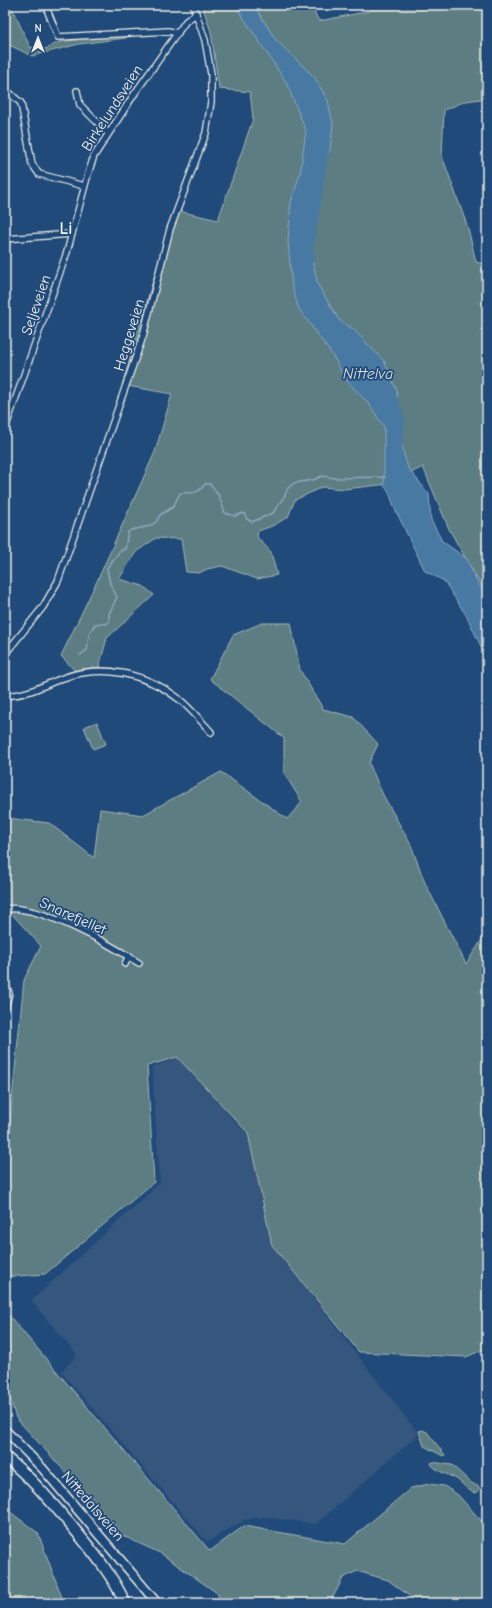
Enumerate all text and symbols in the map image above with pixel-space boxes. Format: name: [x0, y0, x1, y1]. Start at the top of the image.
north arrow: [18, 18, 58, 58]
text: N: [34, 22, 42, 35]
street label: Birkelundsveien: [77, 61, 147, 155]
district label: Li: [60, 219, 72, 238]
street label: Seljeveien: [17, 272, 55, 338]
street label: Heggeveien: [110, 297, 148, 373]
water label: Nittelva: [343, 365, 393, 383]
street label: Snarefjellet: [37, 893, 110, 939]
street label: Nittedalsveien: [58, 1467, 128, 1545]

